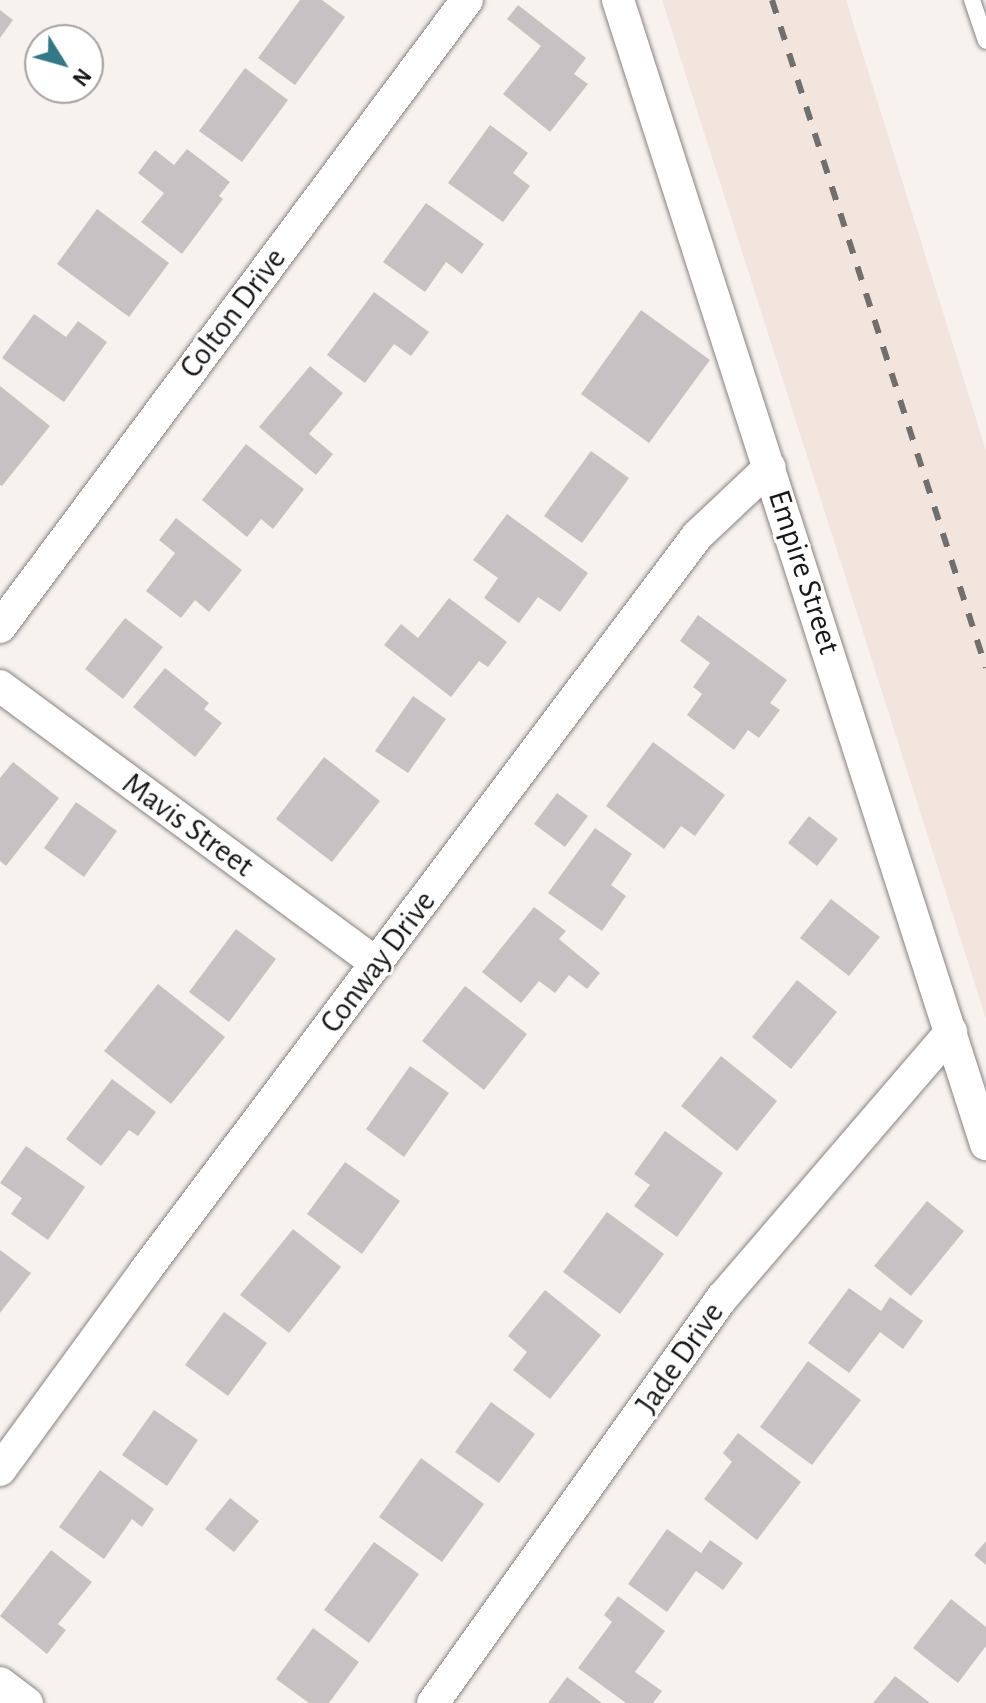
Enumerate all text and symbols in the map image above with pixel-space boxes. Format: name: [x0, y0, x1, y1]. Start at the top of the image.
north arrow: [24, 24, 104, 104]
text: N: [68, 65, 95, 90]
street label: Colton Drive: [172, 240, 294, 386]
street label: Empire Street: [759, 485, 849, 659]
street label: Mavis Street: [115, 764, 261, 886]
street label: Conway Drive: [312, 883, 444, 1041]
street label: Jade Drive: [628, 1295, 732, 1421]

